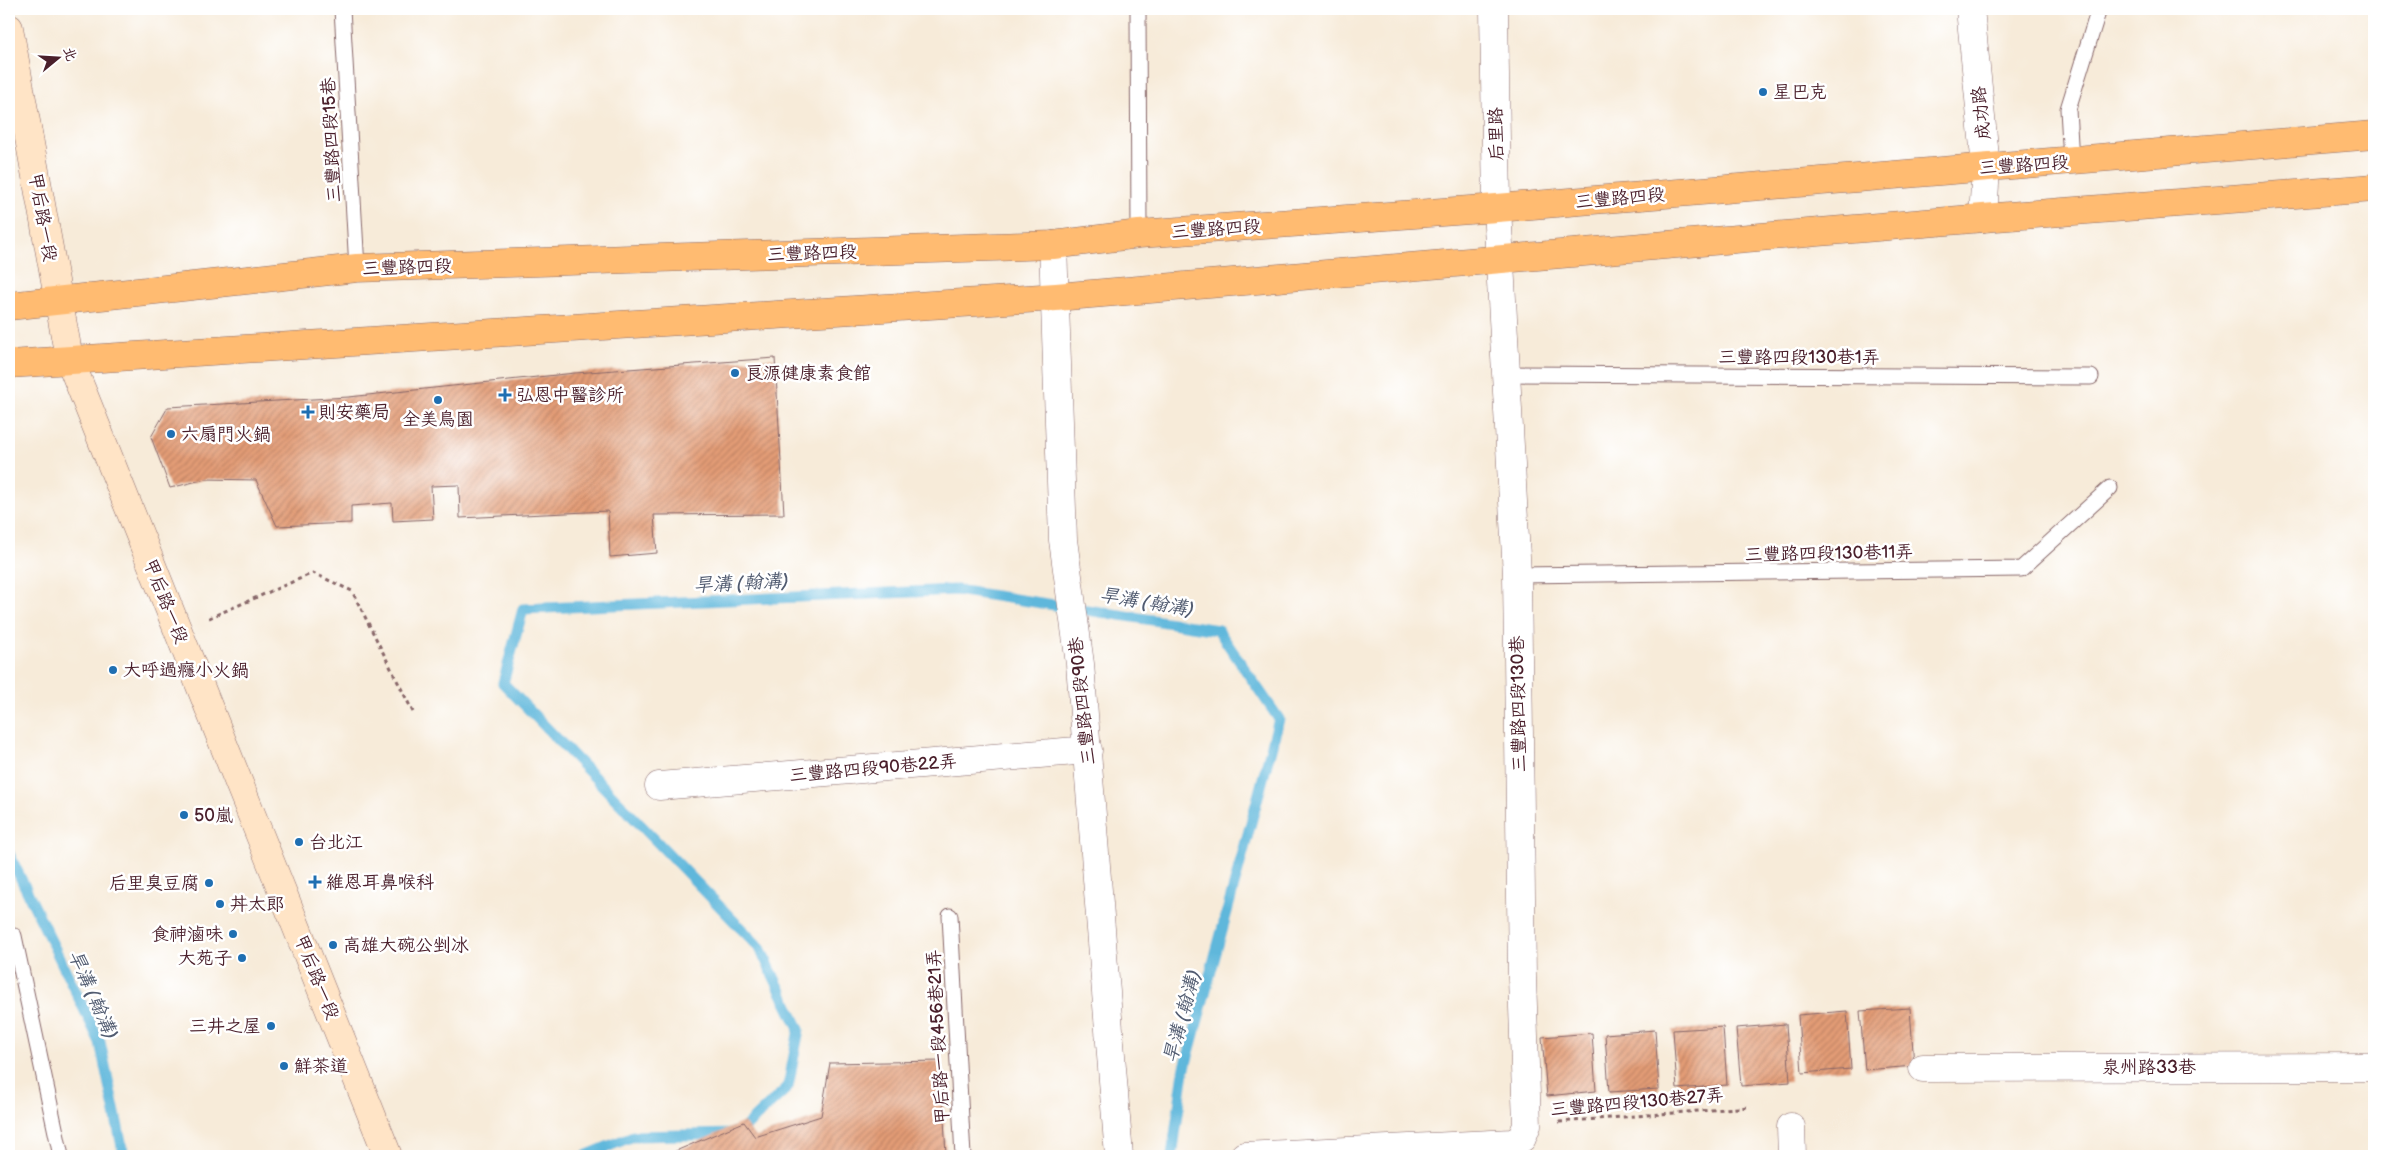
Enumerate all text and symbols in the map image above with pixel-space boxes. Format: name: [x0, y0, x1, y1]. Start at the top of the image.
north arrow: [32, 32, 82, 82]
text: 北: [60, 45, 80, 63]
street label: 三豐路四段15巷: [318, 77, 345, 203]
place label: 星巴克: [1773, 82, 1827, 103]
street label: 成功路: [1968, 85, 1995, 141]
marker: 星巴克: [1757, 86, 1769, 98]
street label: 后里路: [1486, 107, 1507, 161]
street label: 三豐路四段: [1978, 152, 2070, 179]
street label: 甲后路一段: [24, 171, 61, 263]
street label: 三豐路四段: [1574, 184, 1666, 213]
street label: 三豐路四段: [1170, 216, 1262, 243]
street label: 三豐路四段: [767, 241, 857, 266]
street label: 三豐路四段: [362, 255, 452, 280]
street label: 三豐路四段130巷1弄: [1718, 347, 1880, 368]
place label: 良源健康素食館: [745, 363, 871, 384]
marker: 良源健康素食館: [729, 367, 741, 379]
place label: 弘恩中醫診所: [516, 385, 624, 406]
marker: 弘恩中醫診所: [498, 388, 512, 402]
marker: 全美鳥園: [432, 394, 444, 406]
place label: 則安藥局: [318, 402, 390, 423]
marker: 則安藥局: [302, 406, 314, 418]
place label: 全美鳥園: [402, 409, 474, 430]
place label: 六扇門火鍋: [181, 424, 271, 445]
marker: 六扇門火鍋: [165, 428, 177, 440]
street label: 三豐路四段130巷11弄: [1745, 542, 1913, 565]
street label: 甲后路一段: [139, 556, 192, 647]
water label: 旱溝 (翰溝): [693, 570, 789, 597]
water label: 旱溝 (翰溝): [1098, 584, 1195, 621]
street label: 三豐路四段90巷: [1065, 636, 1100, 766]
street label: 三豐路四段130巷: [1507, 636, 1530, 772]
place label: 大呼過癮小火鍋: [123, 660, 249, 681]
marker: 大呼過癮小火鍋: [107, 664, 119, 676]
street label: 三豐路四段90巷22弄: [788, 751, 958, 786]
place label: 50嵐: [194, 805, 233, 826]
marker: 50嵐: [178, 809, 190, 821]
place label: 台北江: [309, 832, 363, 853]
marker: 台北江: [293, 836, 305, 848]
place label: 維恩耳鼻喉科: [326, 872, 434, 893]
place label: 后里臭豆腐: [109, 873, 199, 894]
marker: 維恩耳鼻喉科: [308, 875, 322, 889]
marker: 后里臭豆腐: [203, 877, 215, 889]
place label: 丼太郎: [230, 894, 284, 915]
marker: 丼太郎: [214, 898, 226, 910]
place label: 食神滷味: [151, 924, 223, 945]
marker: 食神滷味: [227, 928, 239, 940]
street label: 甲后路一段: [290, 932, 343, 1023]
place label: 高雄大碗公剉冰: [343, 935, 469, 956]
marker: 高雄大碗公剉冰: [327, 939, 339, 951]
water label: 旱溝 (翰溝): [63, 947, 122, 1043]
place label: 大苑子: [178, 948, 232, 969]
street label: 甲后路一段456巷21弄: [923, 949, 954, 1125]
marker: 大苑子: [236, 952, 248, 964]
water label: 旱溝 (翰溝): [1159, 968, 1206, 1065]
place label: 三井之屋: [189, 1016, 261, 1037]
marker: 三井之屋: [265, 1020, 277, 1032]
place label: 鮮茶道: [294, 1056, 348, 1077]
street label: 泉州路33巷: [2102, 1057, 2196, 1078]
marker: 鮮茶道: [278, 1060, 290, 1072]
street label: 三豐路四段130巷27弄: [1549, 1084, 1725, 1121]

